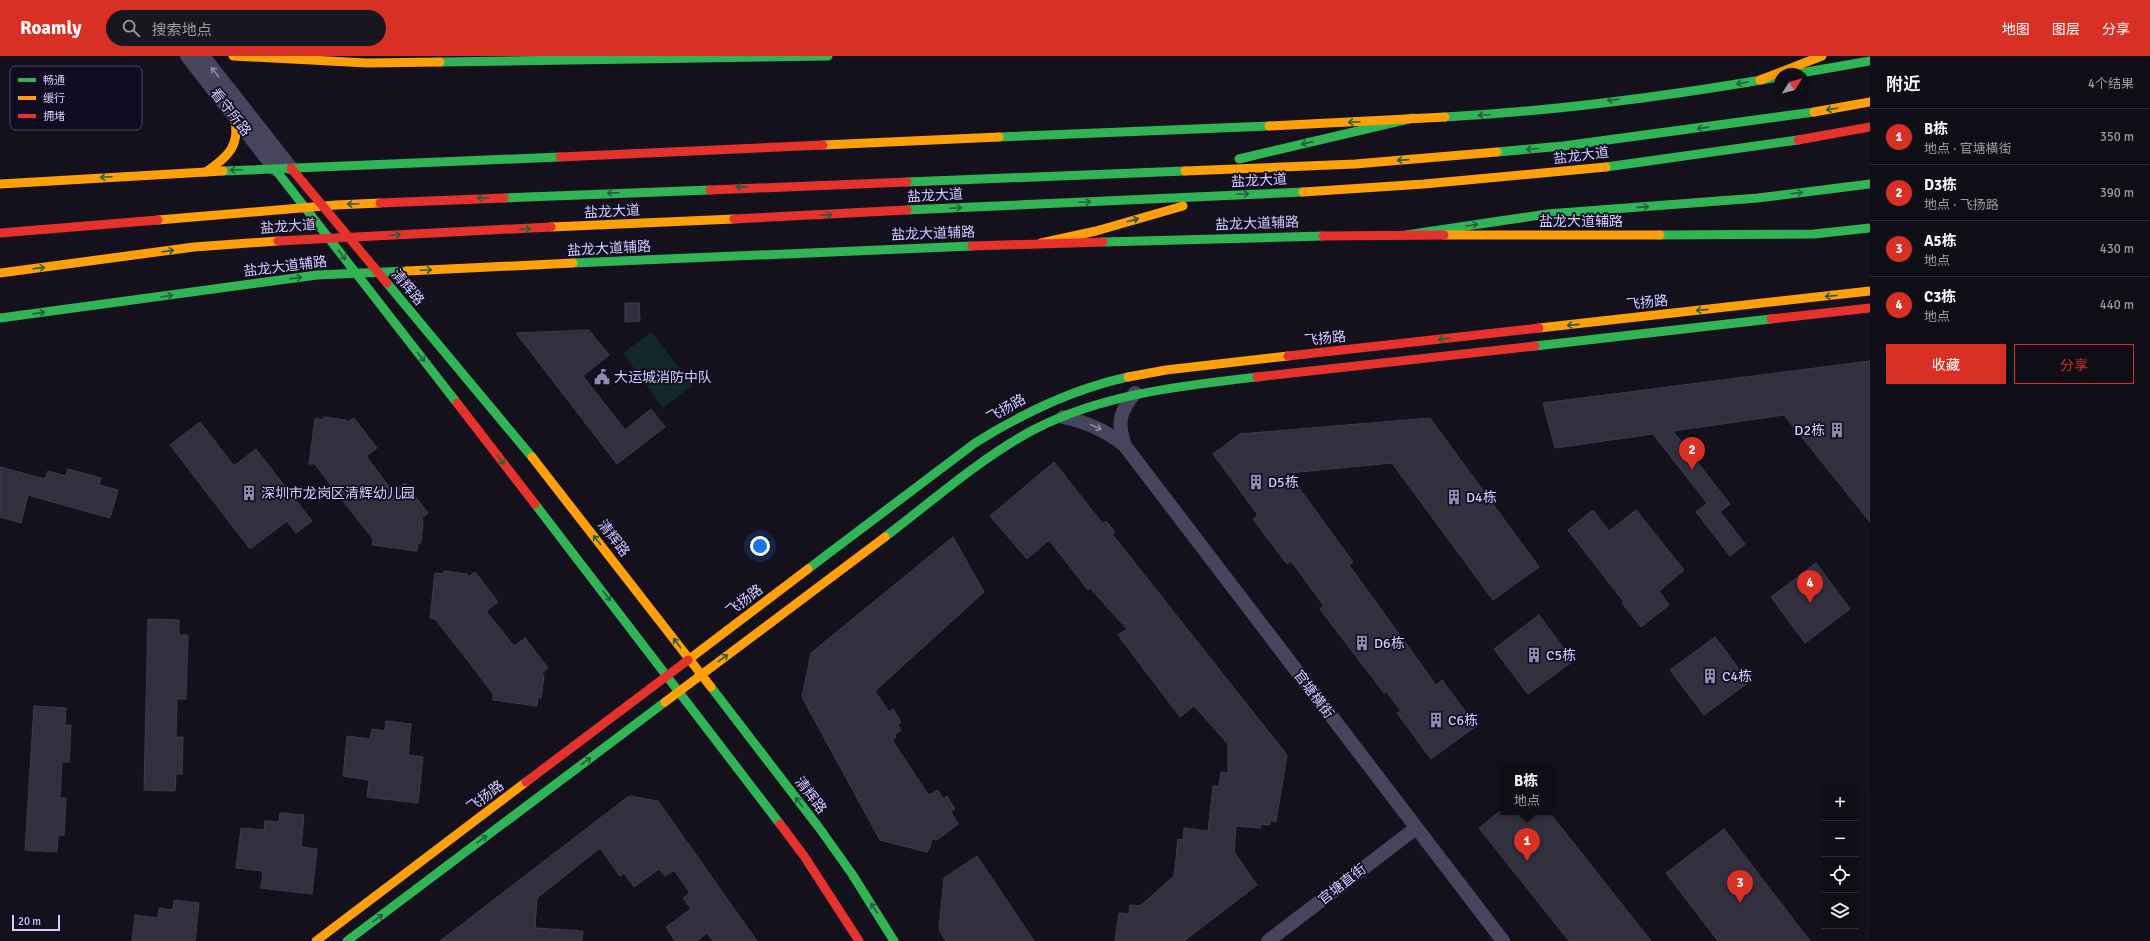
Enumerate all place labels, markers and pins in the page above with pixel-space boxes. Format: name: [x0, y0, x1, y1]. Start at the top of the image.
public building icon: 大运城消防中队: [593, 368, 611, 386]
place label: 大运城消防中队: [614, 369, 712, 386]
building icon: D2栋: [1828, 421, 1846, 439]
place label: D2栋: [1794, 422, 1825, 439]
pin: 2: [1679, 437, 1705, 470]
building icon: D5栋: [1247, 473, 1265, 491]
place label: D5栋: [1268, 474, 1299, 491]
building icon: 深圳市龙岗区清辉幼儿园: [240, 484, 258, 502]
place label: 深圳市龙岗区清辉幼儿园: [261, 485, 415, 502]
building icon: D4栋: [1445, 488, 1463, 506]
place label: D4栋: [1466, 489, 1497, 506]
pin: 4: [1797, 570, 1823, 603]
building icon: D6栋: [1353, 634, 1371, 652]
place label: D6栋: [1374, 635, 1405, 652]
building icon: C5栋: [1525, 646, 1543, 664]
place label: C5栋: [1546, 647, 1576, 664]
building icon: C4栋: [1701, 667, 1719, 685]
place label: C4栋: [1722, 668, 1752, 685]
building icon: C6栋: [1427, 711, 1445, 729]
place label: C6栋: [1448, 712, 1478, 729]
pin: 1: [1514, 828, 1540, 861]
pin: 3: [1727, 870, 1753, 903]

